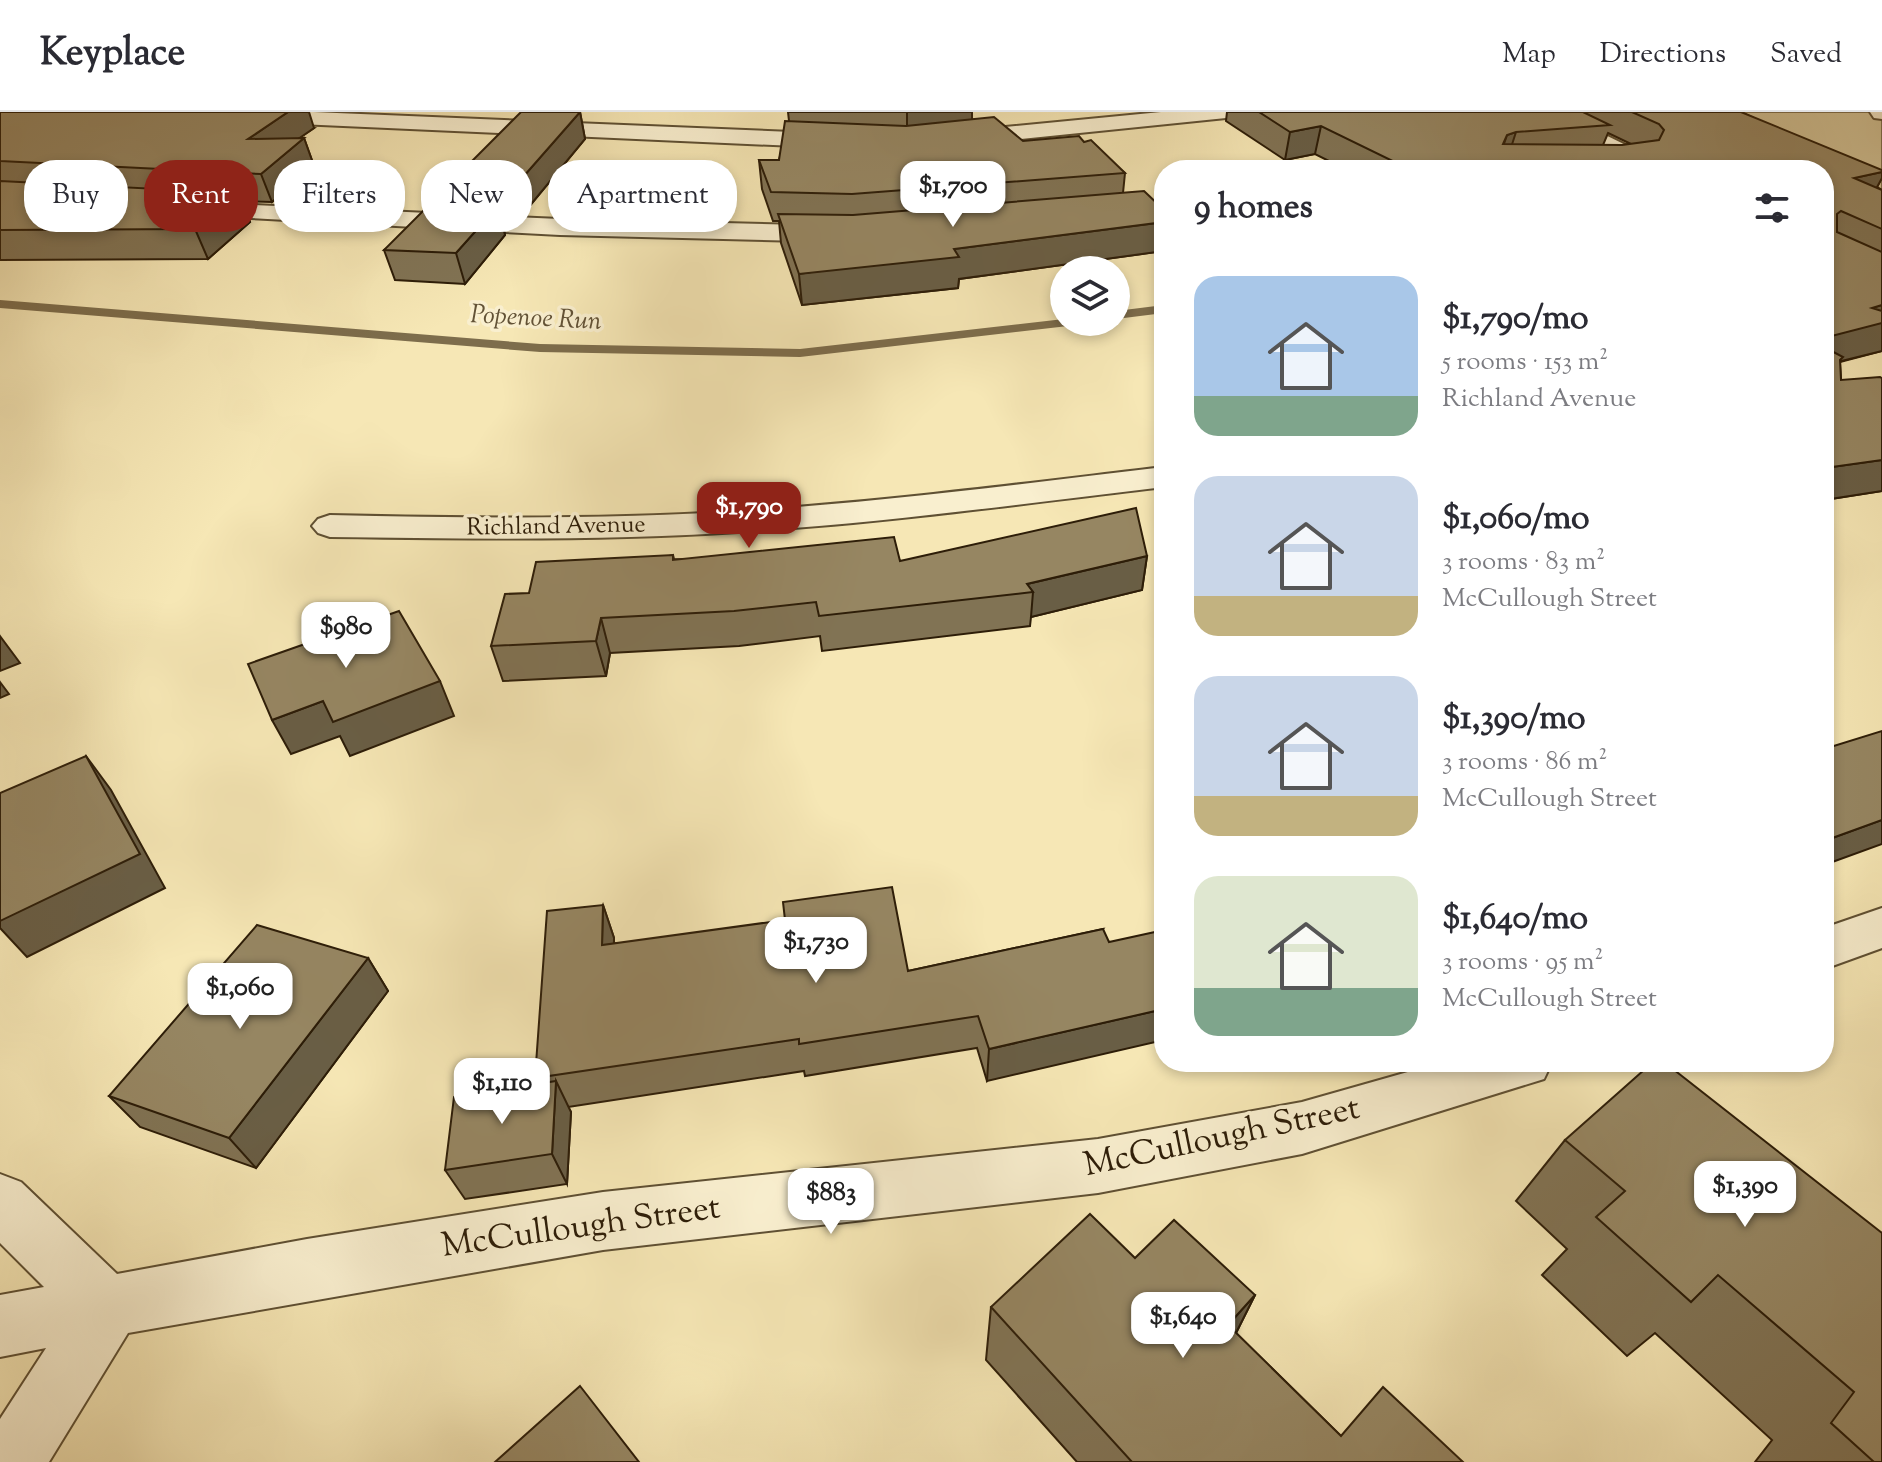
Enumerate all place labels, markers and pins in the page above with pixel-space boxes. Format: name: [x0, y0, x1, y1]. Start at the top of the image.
pin: $1,700: [888, 161, 1018, 229]
pin: $1,790: [684, 482, 814, 550]
pin: $980: [299, 602, 393, 670]
pin: $1,730: [751, 917, 881, 985]
pin: $1,060: [175, 963, 305, 1031]
pin: $1,110: [437, 1058, 567, 1126]
pin: $1,390: [1680, 1161, 1810, 1229]
pin: $883: [784, 1168, 878, 1236]
pin: $1,640: [1118, 1292, 1248, 1360]

